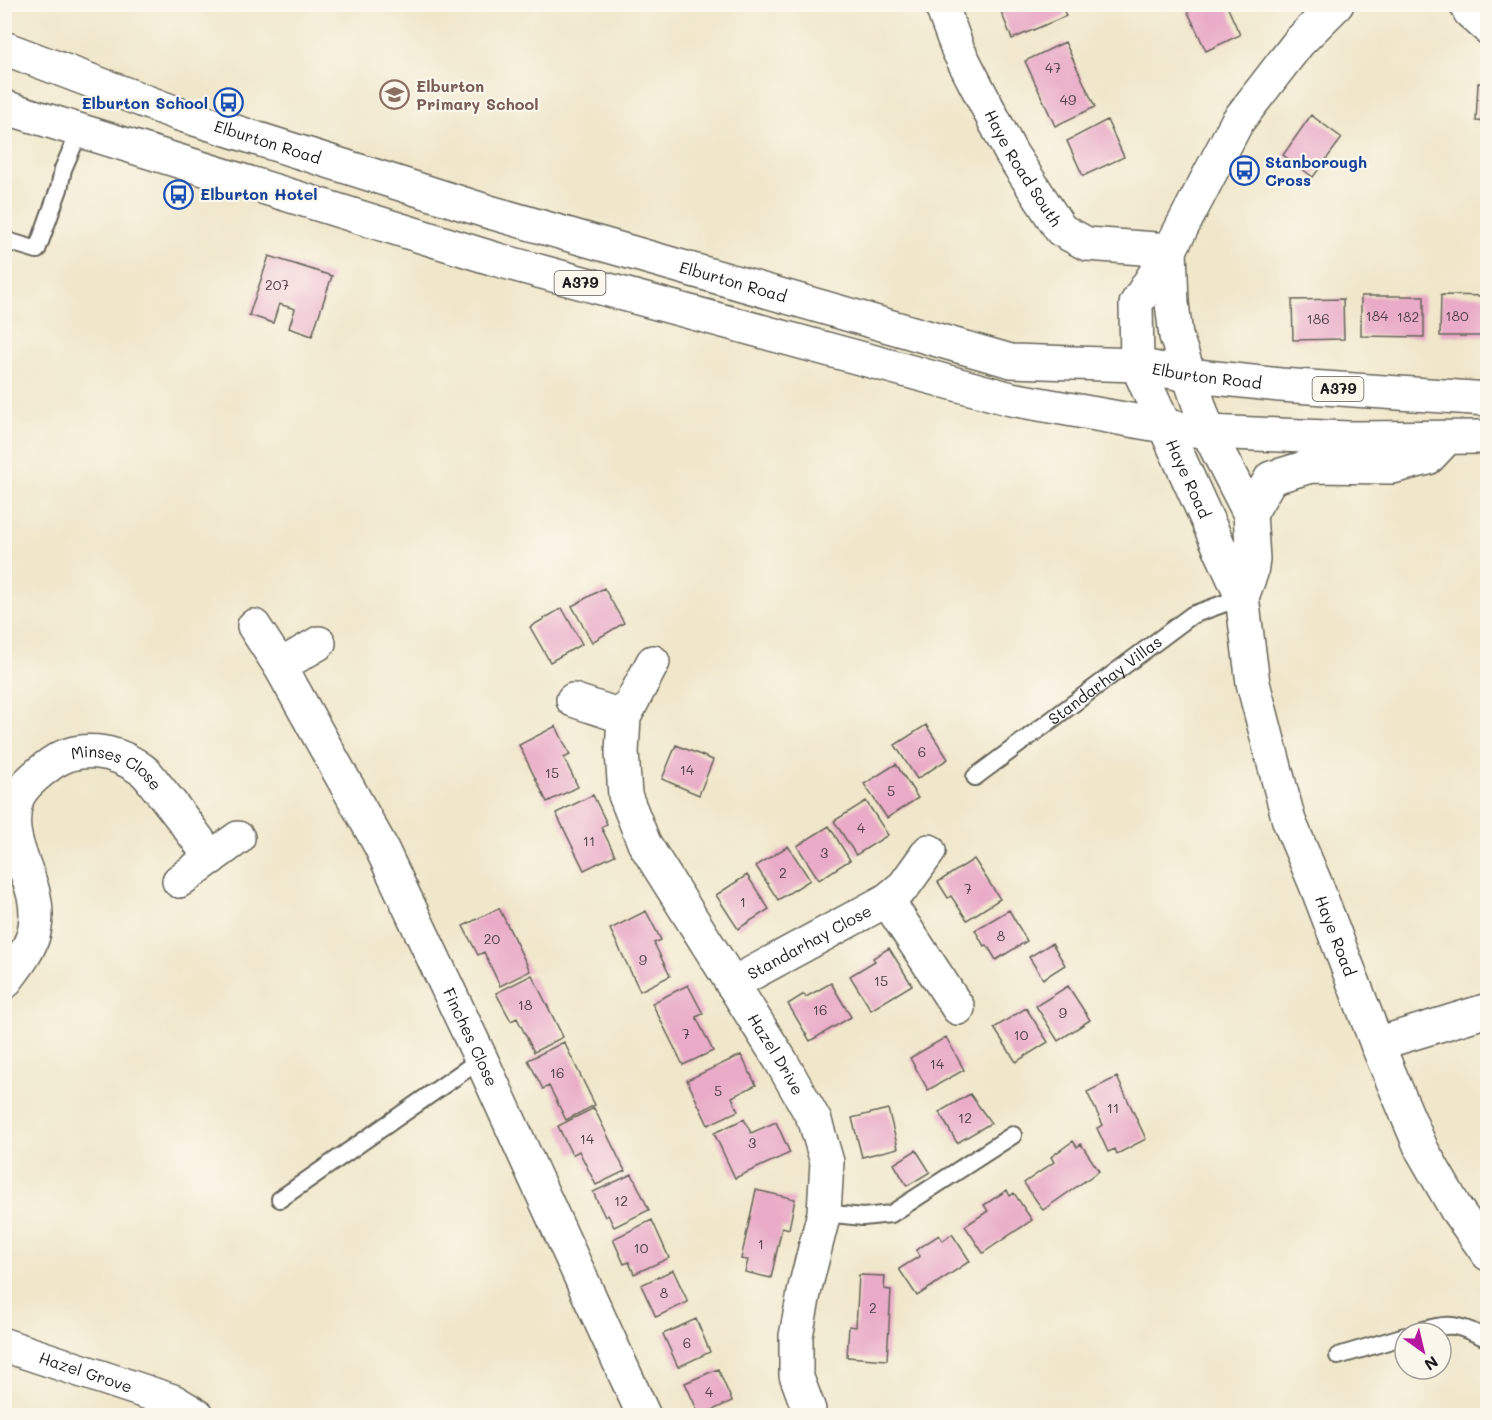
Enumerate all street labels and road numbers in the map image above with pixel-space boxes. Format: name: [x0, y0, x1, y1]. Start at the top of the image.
street label: Haye Road South: [980, 106, 1067, 230]
street label: Elburton Road: [212, 115, 324, 168]
street label: Elburton Road: [677, 256, 789, 306]
road number: A379: [554, 271, 606, 295]
street label: Elburton Road: [1150, 357, 1263, 393]
road number: A379: [1312, 377, 1364, 401]
street label: Haye Road: [1162, 436, 1216, 521]
street label: Standarhay Villas: [1044, 630, 1166, 729]
street label: Minses Close: [69, 740, 167, 794]
street label: Haye Road: [1311, 892, 1361, 979]
street label: Standarhay Close: [743, 899, 875, 984]
street label: Finches Close: [439, 984, 503, 1089]
street label: Hazel Drive: [744, 1009, 809, 1098]
street label: Hazel Grove: [36, 1346, 135, 1397]

